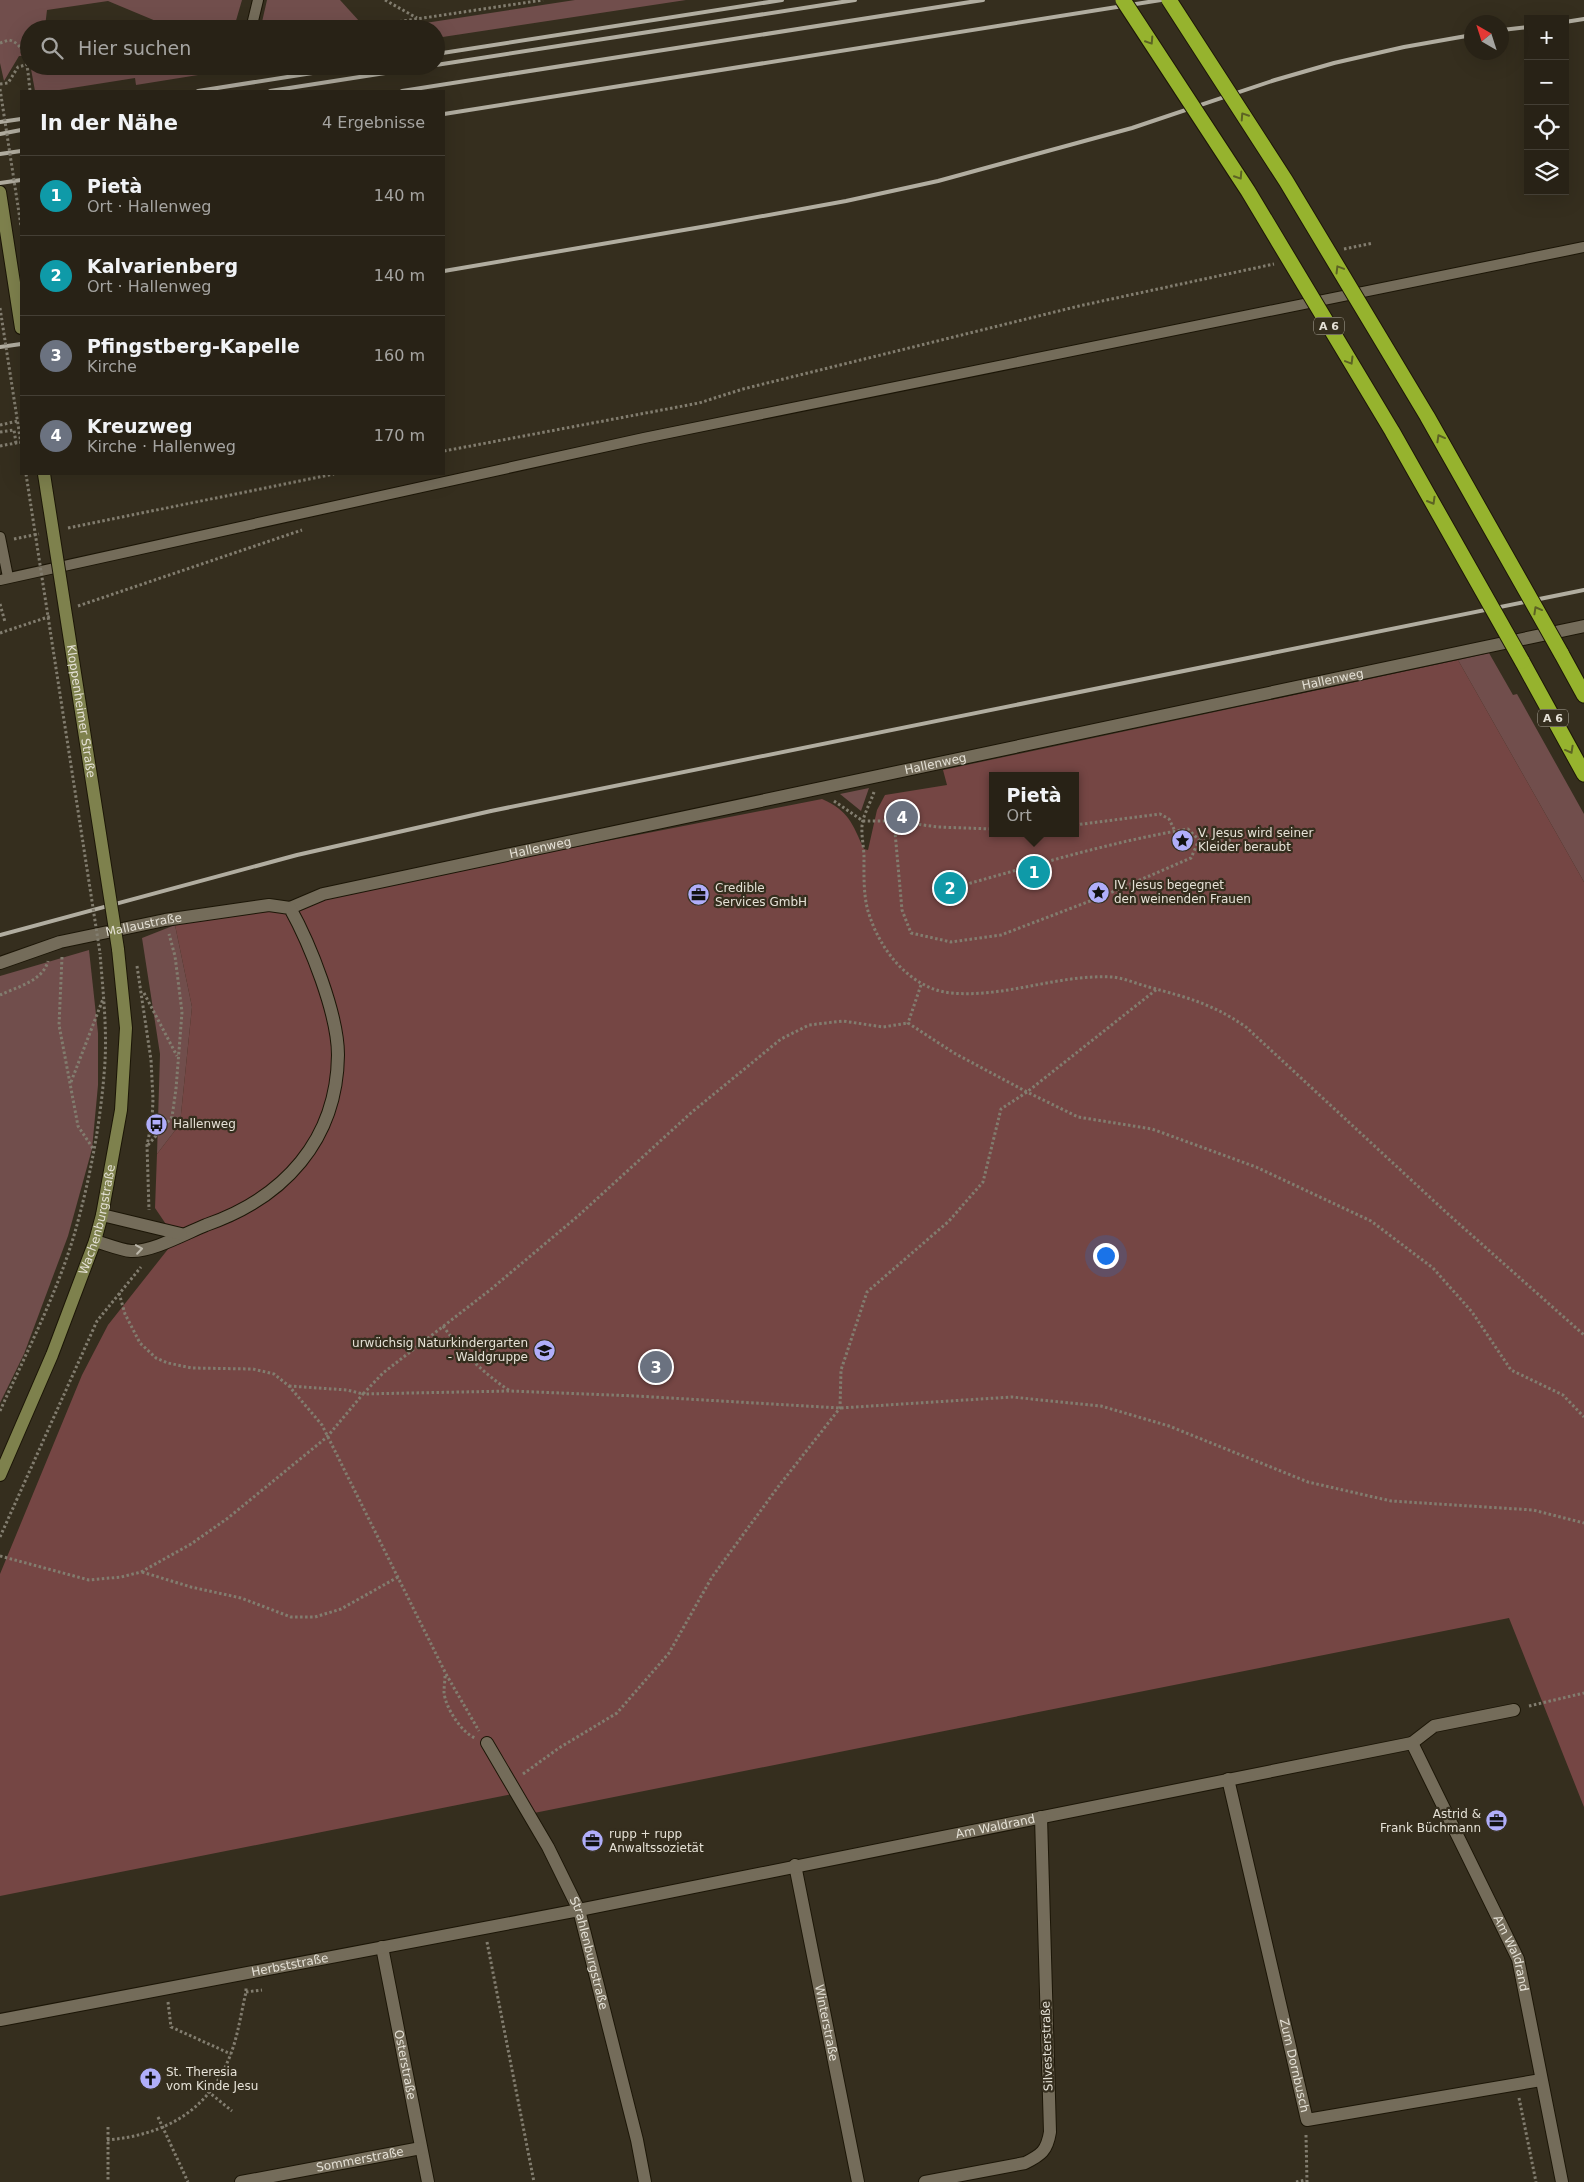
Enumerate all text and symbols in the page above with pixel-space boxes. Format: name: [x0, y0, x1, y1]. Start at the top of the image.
north arrow: [1464, 15, 1509, 60]
map controls: [1524, 15, 1569, 195]
button: +: [1524, 15, 1569, 60]
search box: [20, 20, 445, 75]
icon: search: [38, 34, 66, 62]
one-way arrow: [1144, 35, 1153, 44]
text: Hier suchen: [78, 37, 191, 59]
button: −: [1524, 60, 1569, 105]
button: locate: [1524, 105, 1569, 150]
text: In der Nähe: [40, 111, 178, 135]
one-way arrow: [1240, 112, 1250, 121]
text: 4 Ergebnisse: [322, 113, 425, 132]
button: layers: [1524, 150, 1569, 195]
one-way arrow: [1233, 171, 1242, 180]
text: Pietà: [87, 175, 142, 197]
text: 1: [50, 186, 62, 205]
text: 140 m: [374, 186, 425, 205]
text: Ort · Hallenweg: [87, 197, 212, 216]
text: Kalvarienberg: [87, 255, 238, 277]
one-way arrow: [1335, 265, 1345, 274]
text: 2: [50, 266, 62, 285]
text: 140 m: [374, 266, 425, 285]
text: Ort · Hallenweg: [87, 277, 212, 296]
road number: A 6: [1314, 318, 1344, 334]
text: Pfingstberg-Kapelle: [87, 335, 300, 357]
text: 3: [50, 346, 62, 365]
text: 160 m: [374, 346, 425, 365]
one-way arrow: [1343, 355, 1353, 364]
text: Kirche: [87, 357, 137, 376]
text: Kreuzweg: [87, 415, 193, 437]
text: 4: [50, 426, 62, 445]
text: 170 m: [374, 426, 425, 445]
one-way arrow: [1436, 435, 1446, 444]
text: Kirche · Hallenweg: [87, 437, 236, 456]
one-way arrow: [1425, 496, 1435, 505]
one-way arrow: [1533, 607, 1543, 616]
street label: Kloppenheimer Straße: [64, 644, 98, 779]
street label: Hallenweg: [1300, 666, 1365, 693]
road number: A 6: [1538, 710, 1568, 726]
one-way arrow: [1564, 744, 1574, 753]
street label: Hallenweg: [903, 750, 968, 777]
popup: [989, 772, 1079, 837]
text: Pietà: [1006, 784, 1062, 806]
pin: 4: [886, 798, 918, 836]
text: Ort: [1006, 806, 1032, 825]
place label: V. Jesus wird seiner Kleider beraubt: [1198, 826, 1313, 854]
place icon: V. Jesus wird seiner Kleider beraubt: [1170, 828, 1194, 852]
street label: Hallenweg: [508, 834, 573, 861]
pin: 1: [1018, 853, 1050, 891]
pin: 2: [934, 869, 966, 907]
place label: IV. Jesus begegnet den weinenden Frauen: [1114, 878, 1251, 906]
place icon: IV. Jesus begegnet den weinenden Frauen: [1086, 880, 1110, 904]
place label: Credible Services GmbH: [715, 881, 807, 909]
office icon: Credible Services GmbH: [687, 883, 711, 907]
street label: Mallaustraße: [104, 911, 183, 939]
bus stop icon: Hallenweg: [145, 1112, 169, 1136]
place label: Hallenweg: [173, 1117, 236, 1131]
street label: Wachenburgstraße: [76, 1163, 118, 1277]
your location: [1093, 1243, 1119, 1269]
one-way arrow: [135, 1244, 143, 1255]
place label: urwüchsig Naturkindergarten - Waldgruppe: [352, 1336, 528, 1364]
school or university icon: urwüchsig Naturkindergarten - Waldgruppe: [532, 1338, 556, 1362]
pin: 3: [640, 1348, 672, 1386]
place label: Astrid & Frank Büchmann: [1380, 1807, 1481, 1835]
office icon: Astrid & Frank Büchmann: [1485, 1809, 1509, 1833]
street label: Am Waldrand: [954, 1812, 1036, 1841]
place label: rupp + rupp Anwaltssozietät: [609, 1827, 704, 1855]
office icon: rupp + rupp Anwaltssozietät: [581, 1829, 605, 1853]
street label: Strahlenburgstraße: [567, 1894, 611, 2011]
street label: Am Waldrand: [1491, 1913, 1531, 1993]
street label: Herbststraße: [250, 1951, 330, 1979]
street label: Winterstraße: [812, 1983, 841, 2062]
street label: Silvesterstraße: [1038, 2001, 1056, 2091]
street label: Zum Dornbusch: [1277, 2017, 1312, 2114]
street label: Osterstraße: [391, 2029, 419, 2101]
place label: St. Theresia vom Kinde Jesu: [166, 2065, 258, 2093]
church icon: St. Theresia vom Kinde Jesu: [138, 2067, 162, 2091]
street label: Sommerstraße: [315, 2144, 405, 2175]

